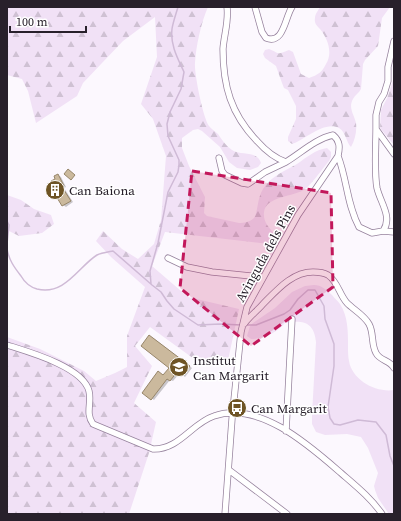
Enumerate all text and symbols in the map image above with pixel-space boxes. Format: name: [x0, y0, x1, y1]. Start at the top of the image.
scale bar: [10, 8, 86, 34]
text: 100 m: [16, 14, 48, 30]
building icon: Can Baiona: [44, 179, 66, 201]
place label: Can Baiona: [69, 182, 135, 199]
street label: Avinguda dels Pins: [232, 201, 299, 305]
place label: Institut Can Margarit: [193, 352, 269, 384]
school or university icon: Institut Can Margarit: [168, 356, 190, 378]
bus stop icon: Can Margarit: [226, 397, 248, 419]
place label: Can Margarit: [251, 400, 327, 417]

